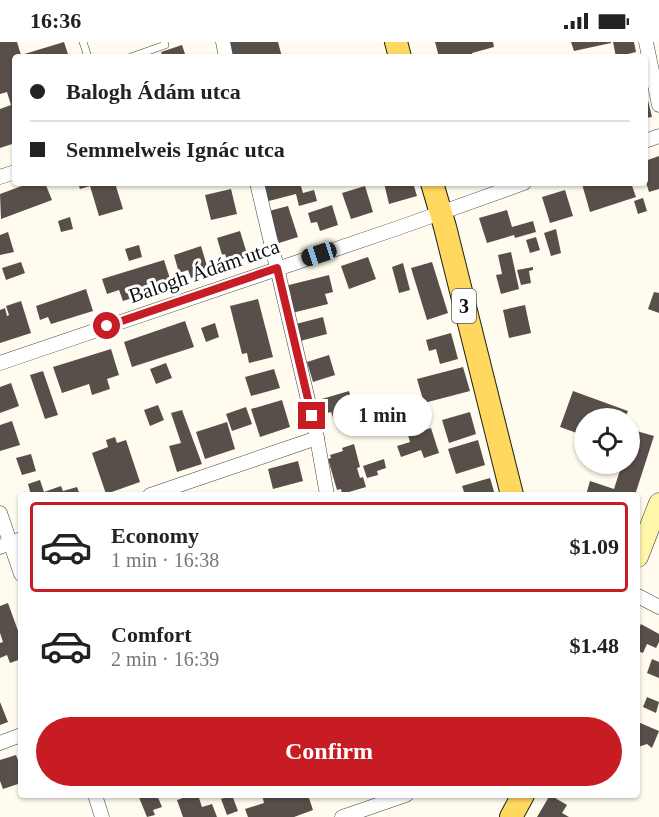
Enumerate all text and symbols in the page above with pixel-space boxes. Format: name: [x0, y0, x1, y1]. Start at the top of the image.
text: 16:36: [30, 8, 81, 33]
text: Balogh Ádám utca: [66, 79, 241, 104]
text: Semmelweis Ignác utca: [66, 137, 285, 162]
street label: Balogh Ádám utca: [126, 234, 283, 308]
car: [299, 240, 339, 268]
road number: 3: [452, 289, 476, 323]
route start: [93, 312, 120, 339]
callout: 1 min: [333, 395, 432, 437]
route end: [298, 402, 325, 429]
text: 1 min: [358, 404, 407, 426]
map controls: [574, 408, 640, 474]
button: locate: [574, 408, 640, 474]
icon: car: [39, 520, 93, 574]
text: Economy: [111, 523, 199, 548]
text: $1.09: [570, 534, 619, 559]
text: 1 min · 16:38: [111, 549, 219, 571]
icon: car: [39, 619, 93, 673]
text: Comfort: [111, 622, 192, 647]
text: $1.48: [570, 633, 619, 658]
text: 2 min · 16:39: [111, 648, 219, 670]
button: Confirm: [36, 717, 622, 786]

